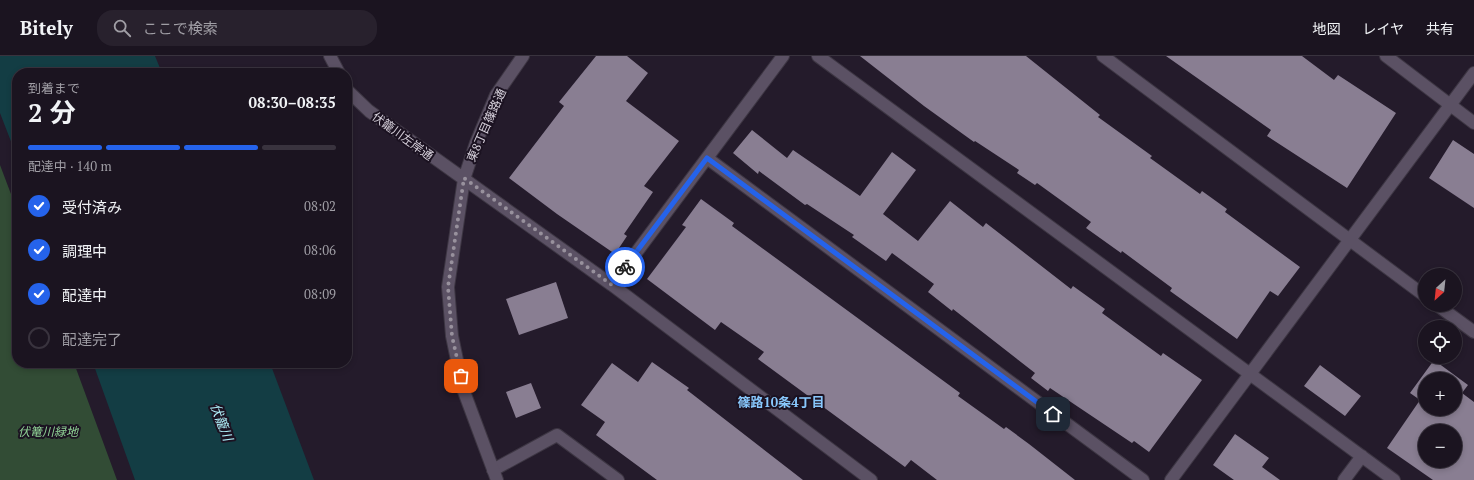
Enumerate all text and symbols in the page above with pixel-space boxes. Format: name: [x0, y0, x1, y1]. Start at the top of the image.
search box: [97, 10, 377, 46]
text: Bitely: [20, 15, 73, 40]
icon: search: [111, 17, 133, 39]
text: ここで検索: [143, 18, 218, 38]
text: 地図: [1312, 19, 1340, 38]
text: レイヤ: [1362, 19, 1404, 38]
text: 共有: [1426, 19, 1454, 38]
text: 到着まで: [28, 79, 80, 97]
street label: 東8丁目篠路通: [463, 86, 509, 164]
text: 08:30–08:35: [249, 92, 336, 112]
text: 2 分: [28, 95, 76, 129]
street label: 伏籠川左岸通: [369, 109, 437, 163]
text: 配達中 · 140 m: [28, 157, 112, 175]
icon: check: [28, 195, 50, 217]
text: 受付済み: [62, 197, 122, 217]
text: 08:02: [304, 197, 336, 215]
icon: check: [28, 239, 50, 261]
text: 調理中: [62, 241, 107, 261]
text: 08:06: [304, 241, 336, 259]
courier: [605, 247, 645, 287]
icon: bike: [614, 256, 636, 278]
north arrow: [1418, 268, 1462, 312]
map controls: [1418, 268, 1462, 468]
icon: check: [28, 283, 50, 305]
text: 配達中: [62, 285, 107, 305]
text: 08:09: [304, 285, 336, 303]
button: locate: [1418, 320, 1462, 364]
text: 配達完了: [62, 329, 122, 349]
pin: [444, 359, 478, 393]
icon: bag: [450, 365, 472, 387]
button: +: [1418, 372, 1462, 416]
district label: 篠路10条4丁目: [737, 393, 825, 411]
pin: [1036, 397, 1070, 431]
water label: 伏籠川: [207, 401, 238, 445]
icon: home: [1042, 403, 1064, 425]
park label: 伏篭川緑地: [18, 424, 80, 439]
button: −: [1418, 424, 1462, 468]

